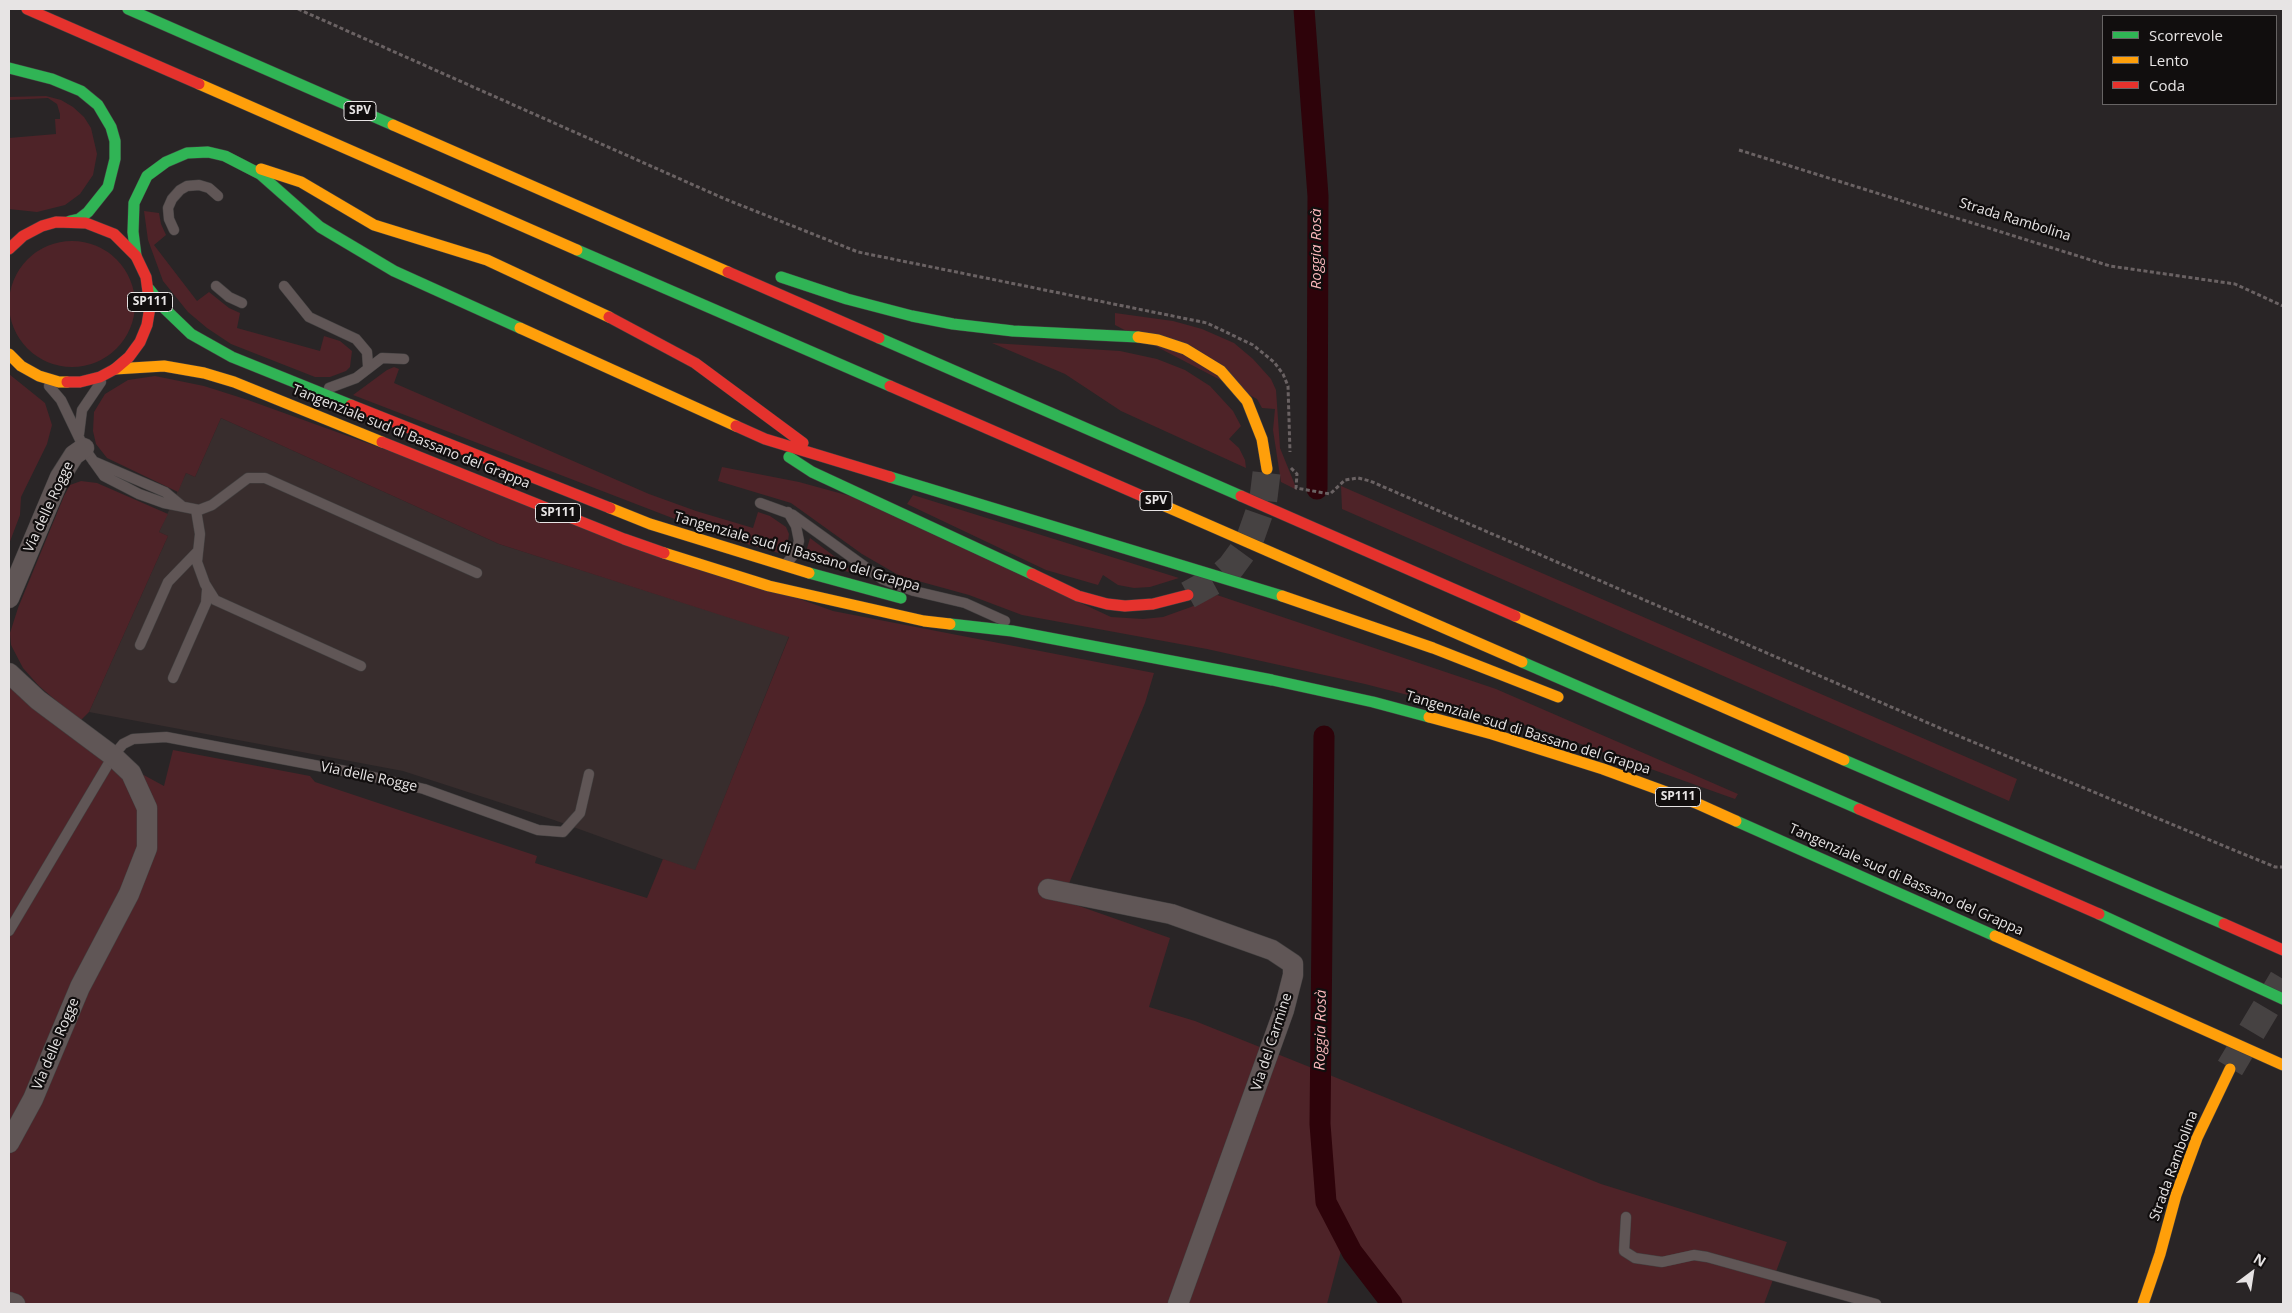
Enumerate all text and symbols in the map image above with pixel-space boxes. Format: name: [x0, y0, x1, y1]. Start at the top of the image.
legend: [2102, 15, 2277, 105]
text: Scorrevole: [2149, 25, 2223, 45]
text: Lento: [2149, 50, 2189, 70]
text: Coda: [2149, 75, 2185, 95]
road number: SPV: [344, 102, 376, 120]
street label: Strada Rambolina: [1957, 195, 2073, 245]
water label: Roggia Rosà: [1308, 209, 1326, 289]
road number: SP111: [128, 292, 172, 312]
street label: Tangenziale sud di Bassano del Grappa: [290, 381, 532, 493]
street label: Via delle Rogge: [21, 459, 77, 555]
road number: SPV: [1140, 492, 1172, 511]
road number: SP111: [536, 503, 580, 522]
street label: Tangenziale sud di Bassano del Grappa: [672, 509, 922, 595]
street label: Tangenziale sud di Bassano del Grappa: [1404, 688, 1652, 778]
street label: Via delle Rogge: [319, 759, 419, 795]
road number: SP111: [1656, 788, 1700, 806]
street label: Tangenziale sud di Bassano del Grappa: [1786, 820, 2026, 940]
water label: Roggia Rosà: [1311, 989, 1331, 1071]
street label: Via del Carmine: [1248, 991, 1296, 1093]
street label: Via delle Rogge: [29, 995, 83, 1093]
street label: Strada Rambolina: [2146, 1109, 2202, 1223]
north arrow: [2227, 1248, 2277, 1298]
text: N: [2250, 1249, 2270, 1271]

